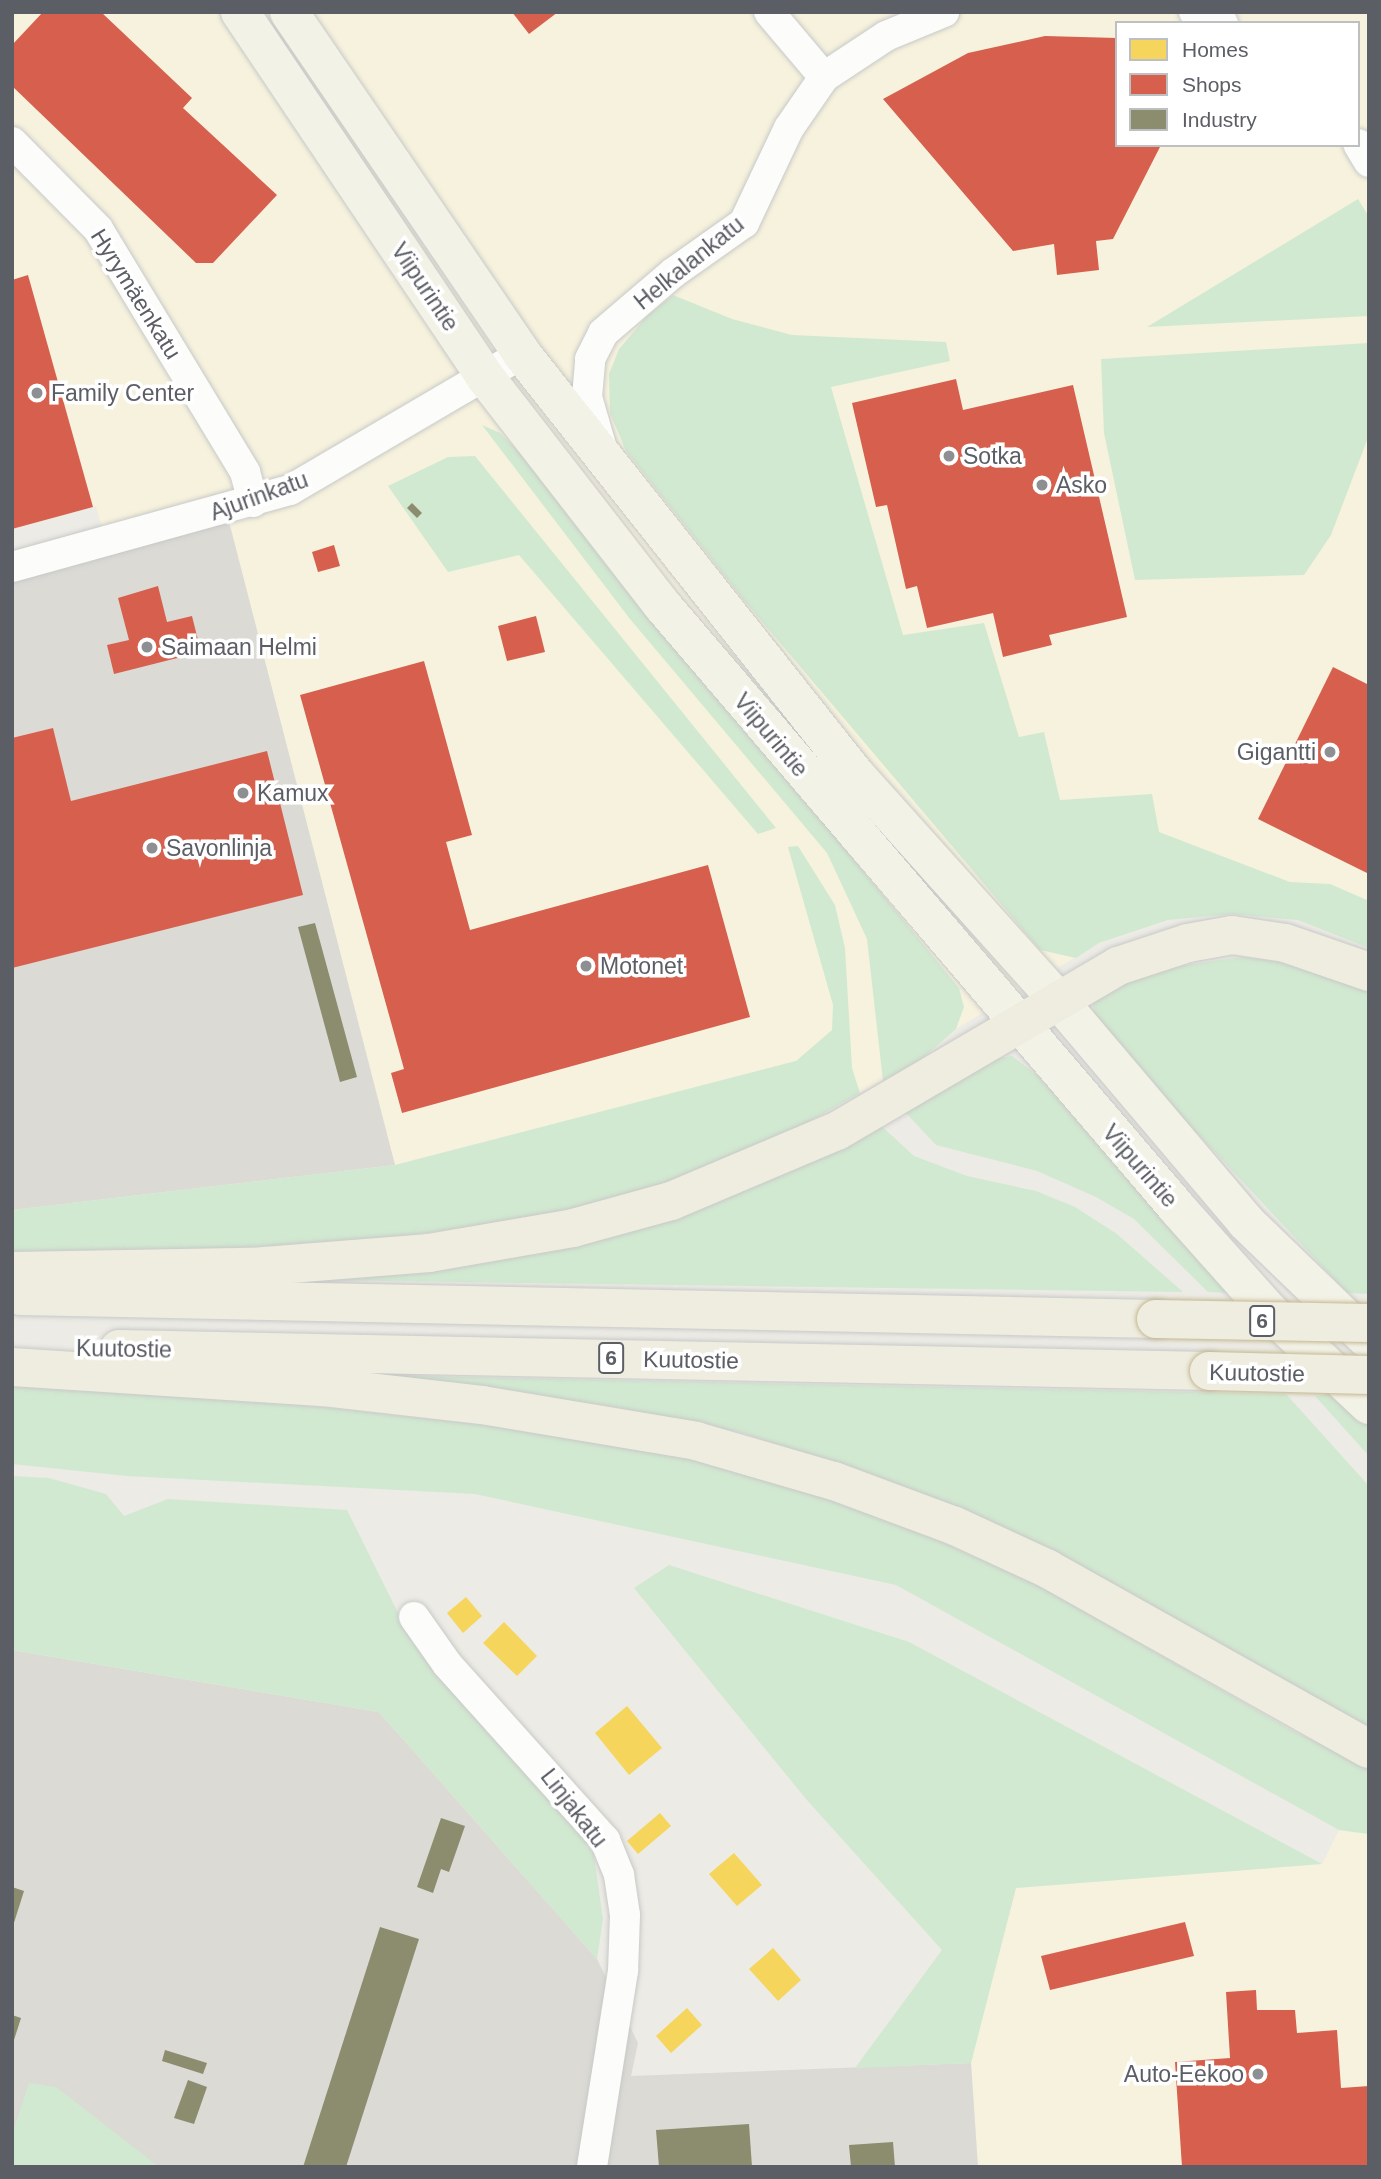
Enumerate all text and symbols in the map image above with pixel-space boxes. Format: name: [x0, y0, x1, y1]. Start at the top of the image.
legend: [1115, 21, 1360, 147]
text: Homes: [1182, 38, 1249, 61]
text: Shops: [1182, 73, 1242, 96]
text: Industry: [1182, 108, 1257, 131]
street label: Helkalankatu: [629, 210, 749, 316]
street label: Hyrymäenkatu: [85, 224, 187, 364]
street label: Viipurintie: [385, 238, 465, 336]
place label: Family Center: [51, 379, 194, 407]
marker: Family Center: [29, 385, 45, 401]
place label: Sotka: [963, 442, 1022, 470]
marker: Sotka: [941, 448, 957, 464]
street label: Ajurinkatu: [206, 466, 312, 526]
place label: Asko: [1056, 471, 1107, 499]
marker: Asko: [1034, 477, 1050, 493]
place label: Saimaan Helmi: [161, 633, 317, 661]
marker: Saimaan Helmi: [139, 639, 155, 655]
street label: Viipurintie: [728, 688, 814, 782]
place label: Gigantti: [1237, 738, 1316, 766]
marker: Gigantti: [1322, 744, 1338, 760]
place label: Kamux: [257, 779, 329, 807]
marker: Kamux: [235, 785, 251, 801]
place label: Savonlinja: [166, 834, 272, 862]
marker: Savonlinja: [144, 840, 160, 856]
place label: Motonet: [600, 952, 683, 980]
marker: Motonet: [578, 958, 594, 974]
street label: Viipurintie: [1097, 1119, 1183, 1213]
road number: 6: [1248, 1304, 1276, 1338]
street label: Kuutostie: [76, 1334, 172, 1364]
road number: 6: [597, 1340, 625, 1376]
street label: Kuutostie: [643, 1345, 739, 1375]
street label: Kuutostie: [1209, 1358, 1305, 1388]
street label: Linjakatu: [535, 1763, 613, 1853]
place label: Auto-Eekoo: [1124, 2060, 1244, 2088]
marker: Auto-Eekoo: [1250, 2066, 1266, 2082]

